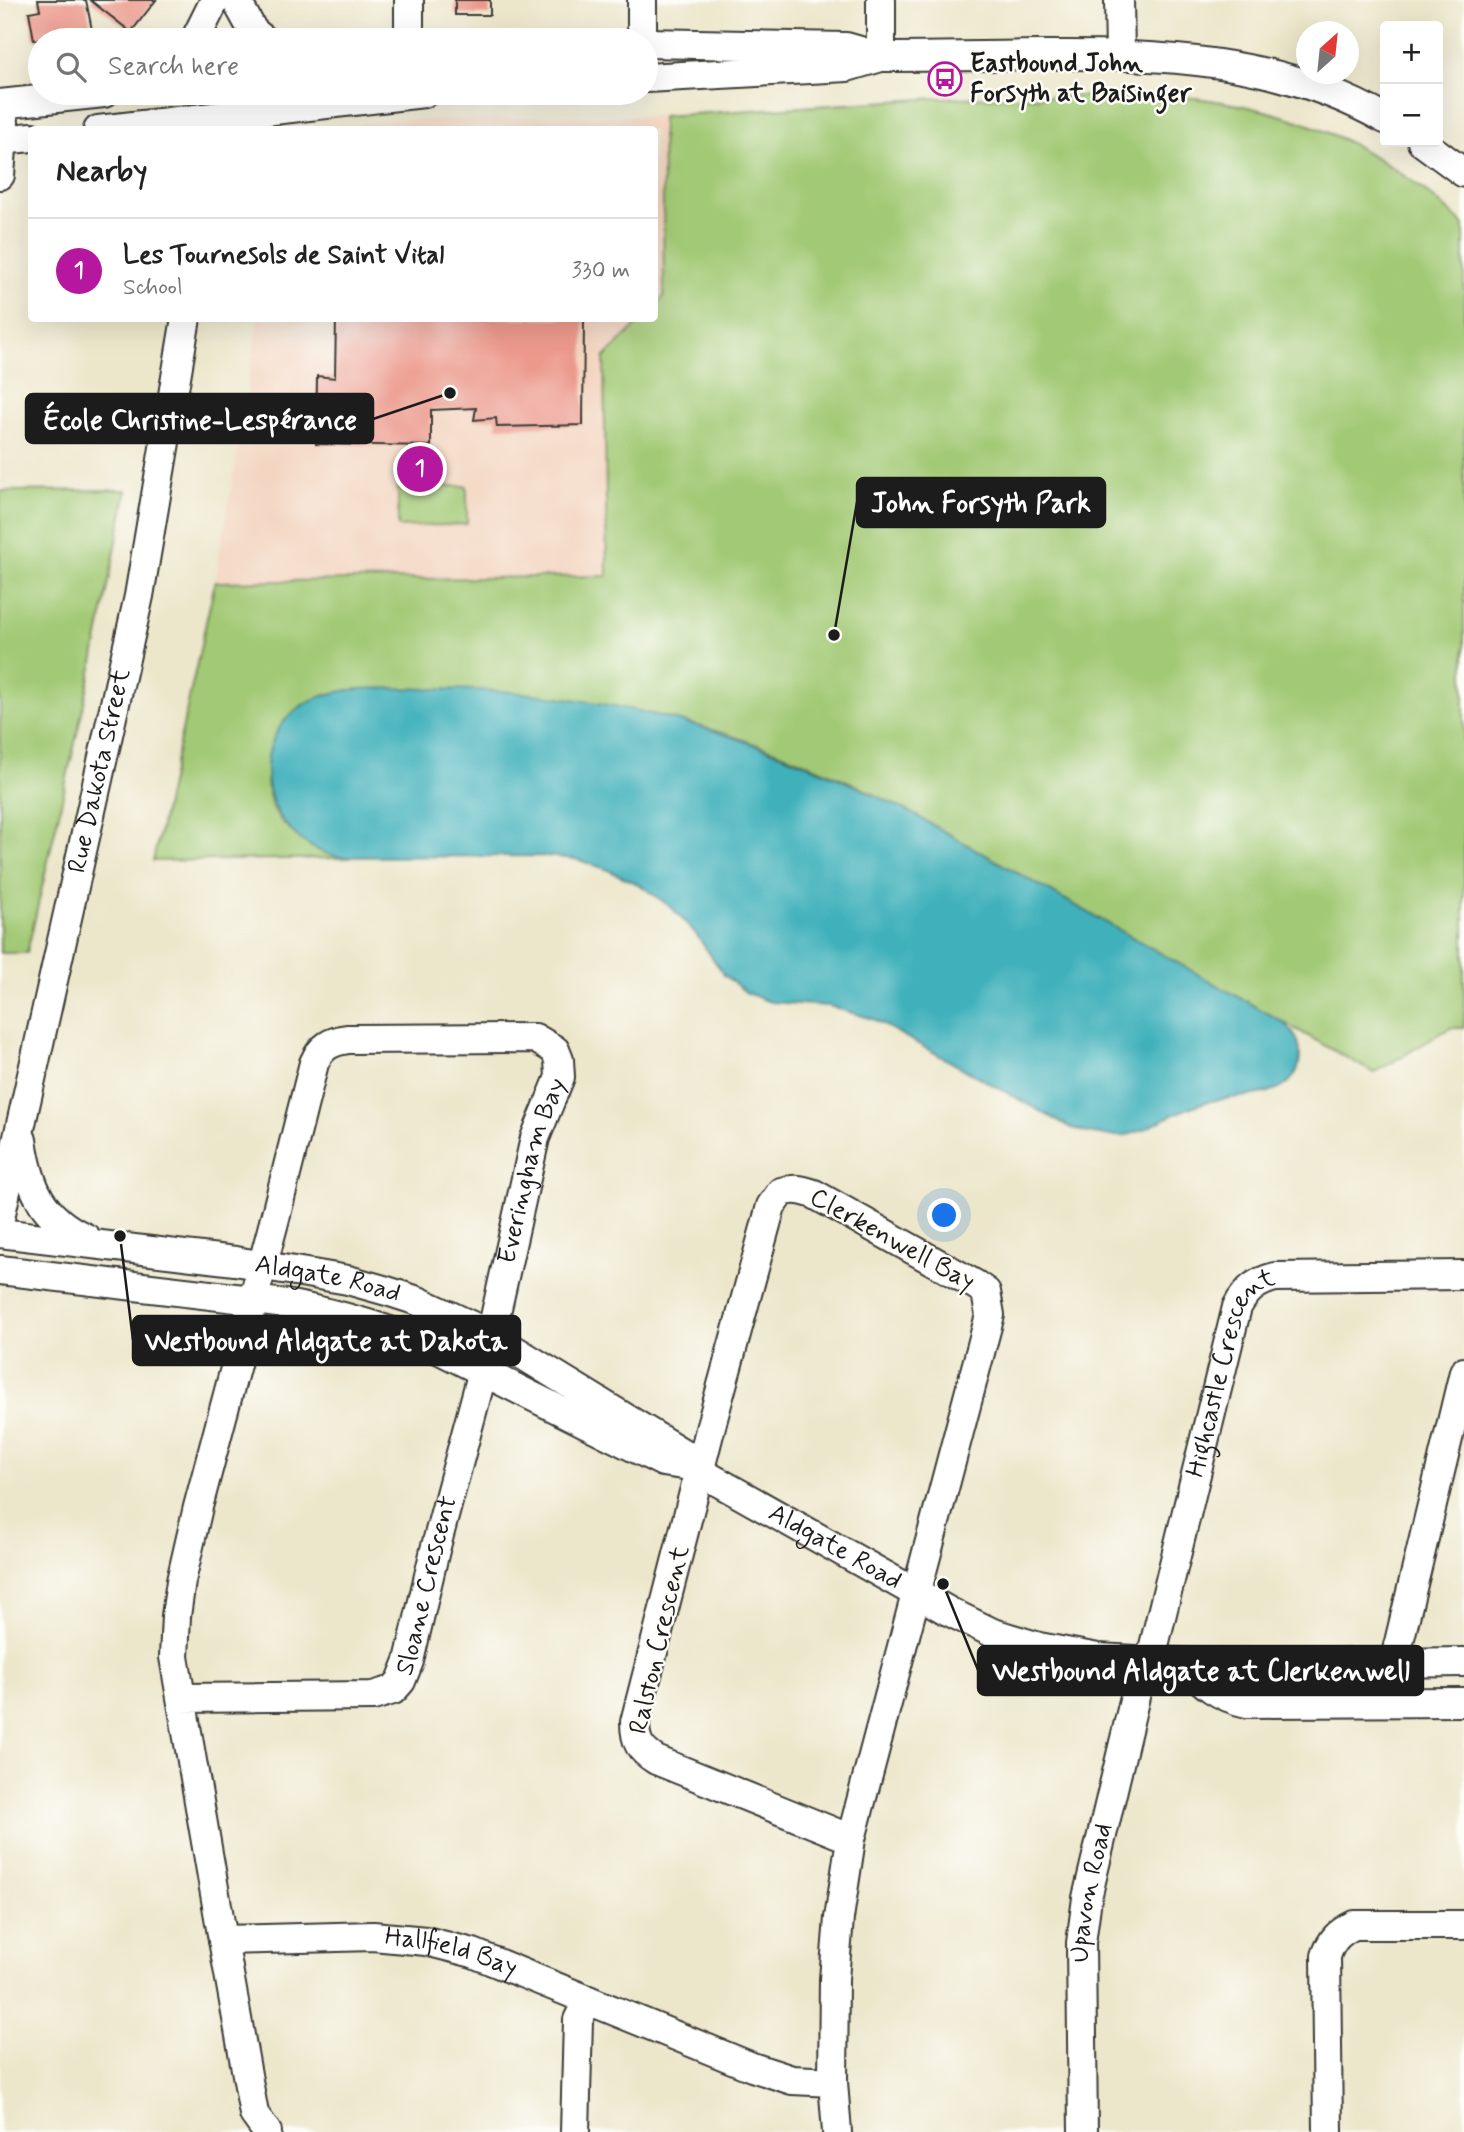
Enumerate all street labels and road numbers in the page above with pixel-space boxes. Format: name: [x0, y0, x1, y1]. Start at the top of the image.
street label: Rue Dakota Street: [61, 666, 139, 876]
street label: Everingham Bay: [490, 1073, 575, 1267]
street label: Clerkenwell Bay: [803, 1181, 981, 1299]
street label: Aldgate Road: [252, 1248, 405, 1311]
street label: Highcastle Crescent: [1179, 1261, 1280, 1481]
street label: Sloane Crescent: [388, 1492, 466, 1681]
street label: Aldgate Road: [762, 1496, 908, 1598]
street label: Ralston Crescent: [622, 1542, 698, 1738]
street label: Upavon Road: [1064, 1820, 1121, 1963]
street label: Hallfield Bay: [383, 1920, 522, 1986]

